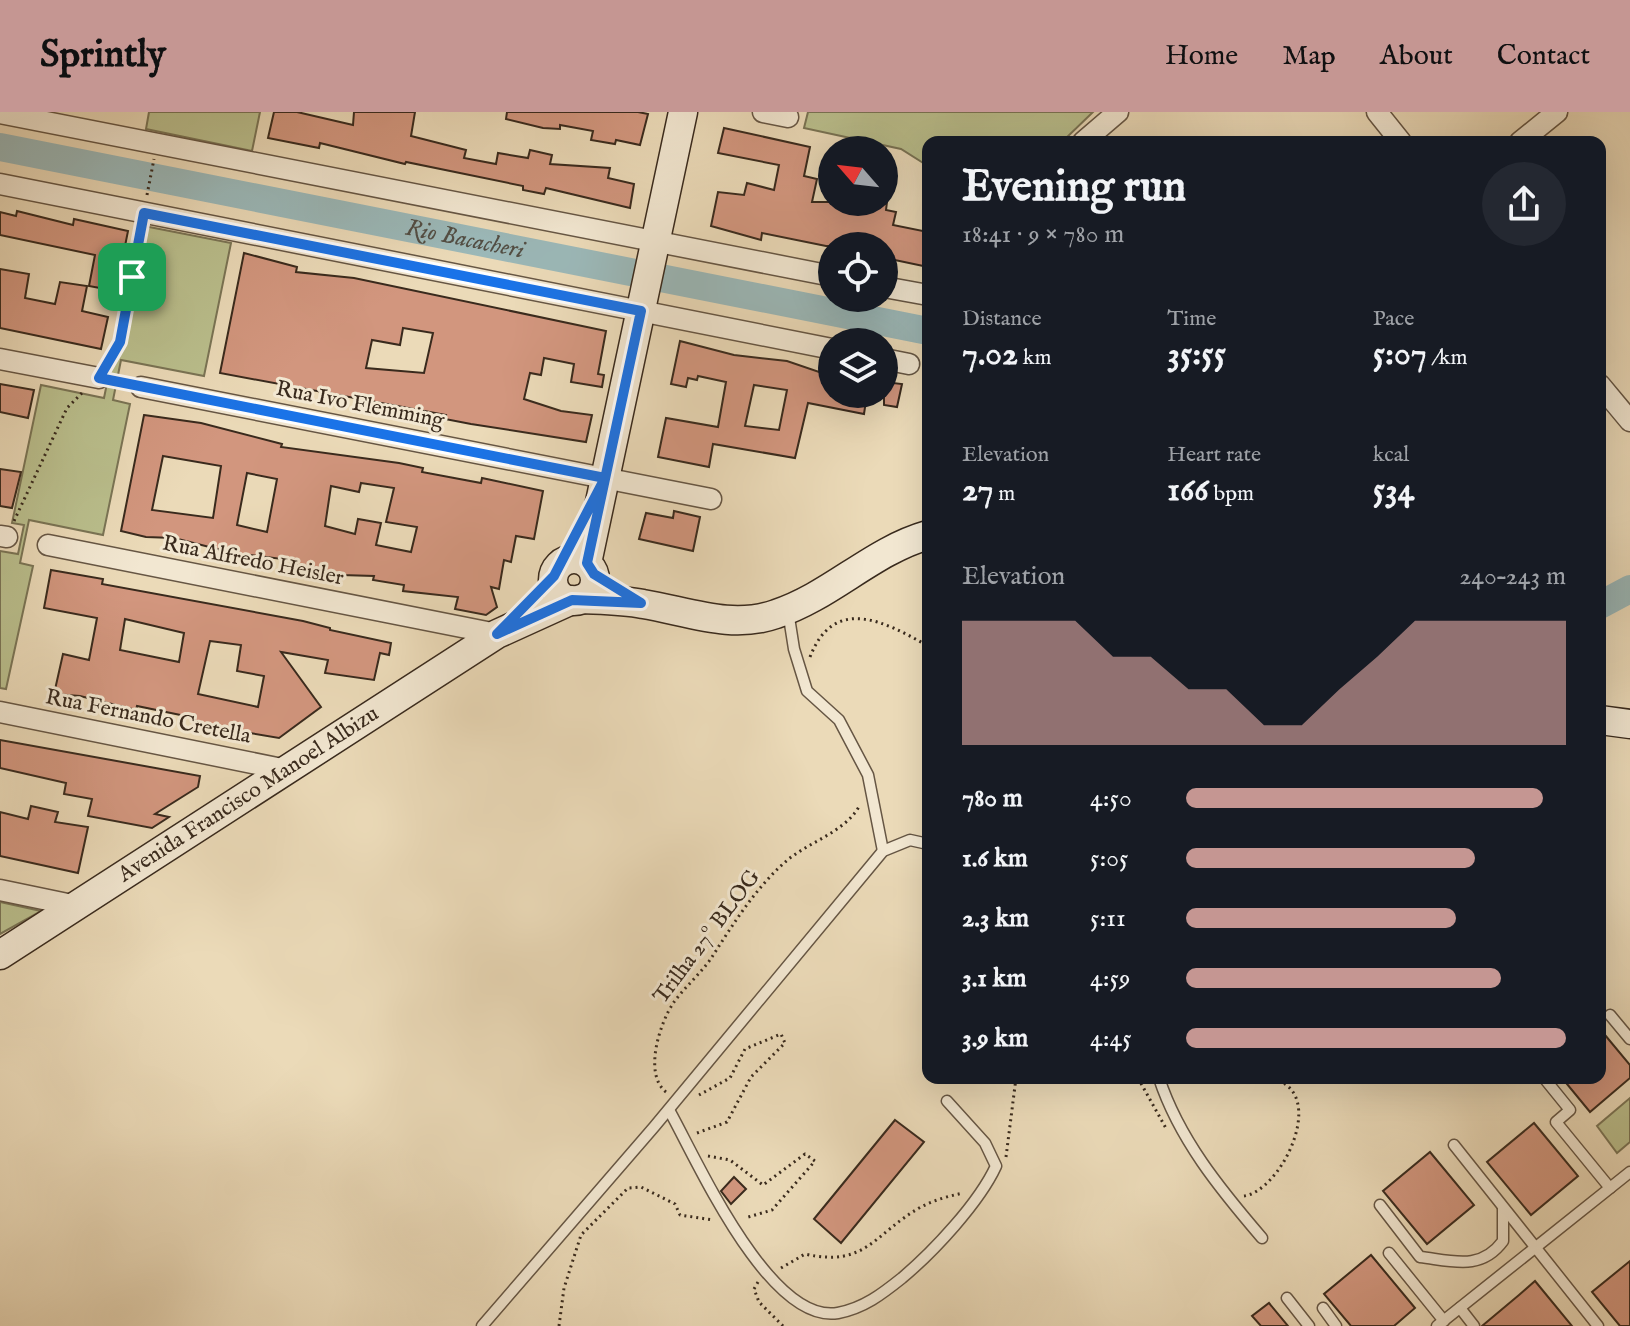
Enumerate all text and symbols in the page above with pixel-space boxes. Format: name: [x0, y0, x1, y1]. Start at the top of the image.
text: Sprintly: [40, 32, 166, 80]
text: Home: [1165, 39, 1238, 74]
text: Map: [1282, 39, 1336, 74]
text: About: [1380, 39, 1453, 74]
text: Contact: [1497, 39, 1590, 74]
north arrow: [818, 136, 898, 216]
map controls: [818, 136, 898, 408]
text: Evening run: [962, 160, 1186, 216]
button: share: [1482, 162, 1566, 246]
water label: Rio Bacacheri: [403, 212, 529, 267]
text: 18:41 · 9 × 780 m: [962, 218, 1124, 251]
button: locate: [818, 232, 898, 312]
pin: [98, 243, 166, 311]
icon: arrive: [110, 255, 154, 299]
text: Distance: [962, 305, 1042, 333]
text: Time: [1167, 305, 1216, 333]
text: Pace: [1373, 305, 1414, 333]
button: layers: [818, 328, 898, 408]
text: 7.02: [962, 333, 1018, 376]
text: 35:55: [1167, 333, 1226, 376]
text: 5:07: [1373, 333, 1427, 376]
text: km: [1018, 344, 1051, 372]
text: /km: [1427, 344, 1468, 372]
street label: Rua Ivo Flemming: [273, 375, 448, 435]
text: Elevation: [962, 441, 1049, 469]
text: Heart rate: [1167, 441, 1261, 469]
text: kcal: [1373, 441, 1409, 469]
text: 27: [962, 469, 993, 512]
text: 166: [1167, 469, 1209, 512]
text: 534: [1373, 469, 1414, 512]
text: m: [993, 480, 1015, 508]
text: bpm: [1209, 480, 1254, 508]
street label: Rua Alfredo Heisler: [160, 530, 346, 592]
text: Elevation: [962, 560, 1065, 593]
text: 240–243 m: [1459, 560, 1566, 593]
street label: Rua Fernando Cretella: [43, 683, 254, 751]
street label: Avenida Francisco Manoel Albizu: [112, 700, 384, 889]
text: 780 m: [962, 782, 1023, 815]
text: 4:50: [1090, 782, 1132, 815]
text: 1.6 km: [962, 842, 1028, 875]
text: 5:05: [1090, 842, 1128, 875]
street label: Trilha 27º BLOG: [647, 864, 767, 1010]
text: 2.3 km: [962, 902, 1029, 935]
text: 5:11: [1090, 902, 1126, 935]
text: 3.1 km: [962, 962, 1027, 995]
text: 4:59: [1090, 962, 1130, 995]
text: 3.9 km: [962, 1022, 1028, 1055]
text: 4:45: [1090, 1022, 1132, 1055]

